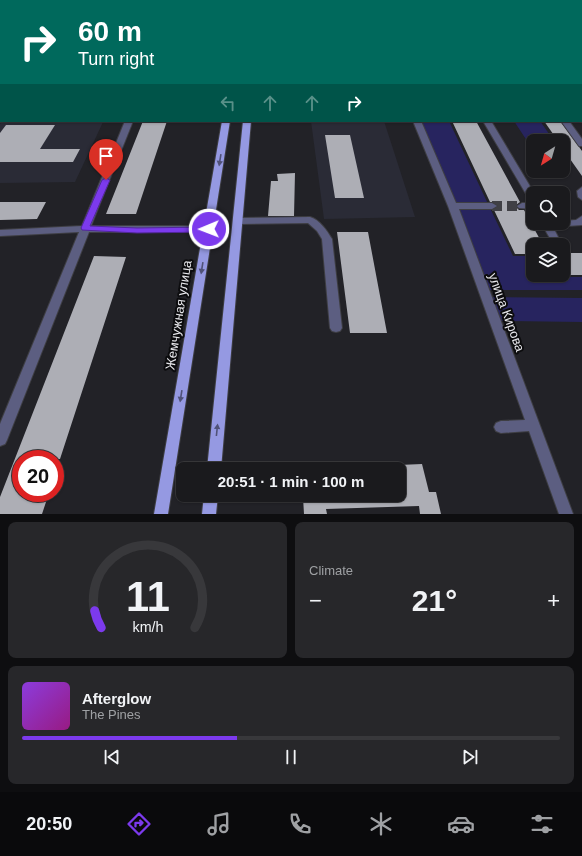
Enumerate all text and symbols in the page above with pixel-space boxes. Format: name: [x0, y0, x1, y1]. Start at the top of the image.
icon: right: [12, 16, 64, 68]
text: 60 m: [78, 16, 142, 47]
text: Turn right: [78, 49, 154, 69]
icon: left: [217, 92, 239, 114]
icon: ahead: [259, 92, 281, 114]
icon: ahead: [301, 92, 323, 114]
icon: right: [343, 92, 365, 114]
north arrow: [526, 134, 570, 178]
map controls: [526, 134, 570, 282]
pin: [89, 139, 123, 180]
icon: arrive: [95, 145, 117, 167]
one-way arrow: [217, 153, 223, 166]
button: search: [526, 186, 570, 230]
position arrow: [188, 208, 230, 250]
button: layers: [526, 238, 570, 282]
street label: Жемчужная улица: [162, 258, 195, 371]
one-way arrow: [199, 262, 205, 274]
street label: улица Кирова: [485, 271, 528, 354]
one-way arrow: [178, 390, 184, 402]
one-way arrow: [214, 424, 221, 436]
speed limit sign: 20: [12, 450, 64, 502]
text: 20:51 · 1 min · 100 m: [218, 473, 364, 490]
text: Climate: [309, 563, 353, 578]
text: 11: [126, 573, 169, 620]
text: 21°: [412, 584, 457, 617]
text: −: [309, 588, 322, 613]
text: +: [547, 588, 560, 613]
text: km/h: [132, 619, 163, 635]
text: Afterglow: [82, 690, 151, 707]
text: The Pines: [82, 707, 141, 722]
icon: previous: [101, 746, 123, 768]
icon: pause: [280, 746, 302, 768]
icon: next: [459, 746, 481, 768]
icon: directions: [125, 810, 153, 838]
icon: music: [205, 810, 233, 838]
icon: phone: [286, 810, 314, 838]
icon: climate: [367, 810, 395, 838]
icon: car: [447, 810, 475, 838]
icon: filters: [528, 810, 556, 838]
text: 20:50: [26, 814, 72, 834]

